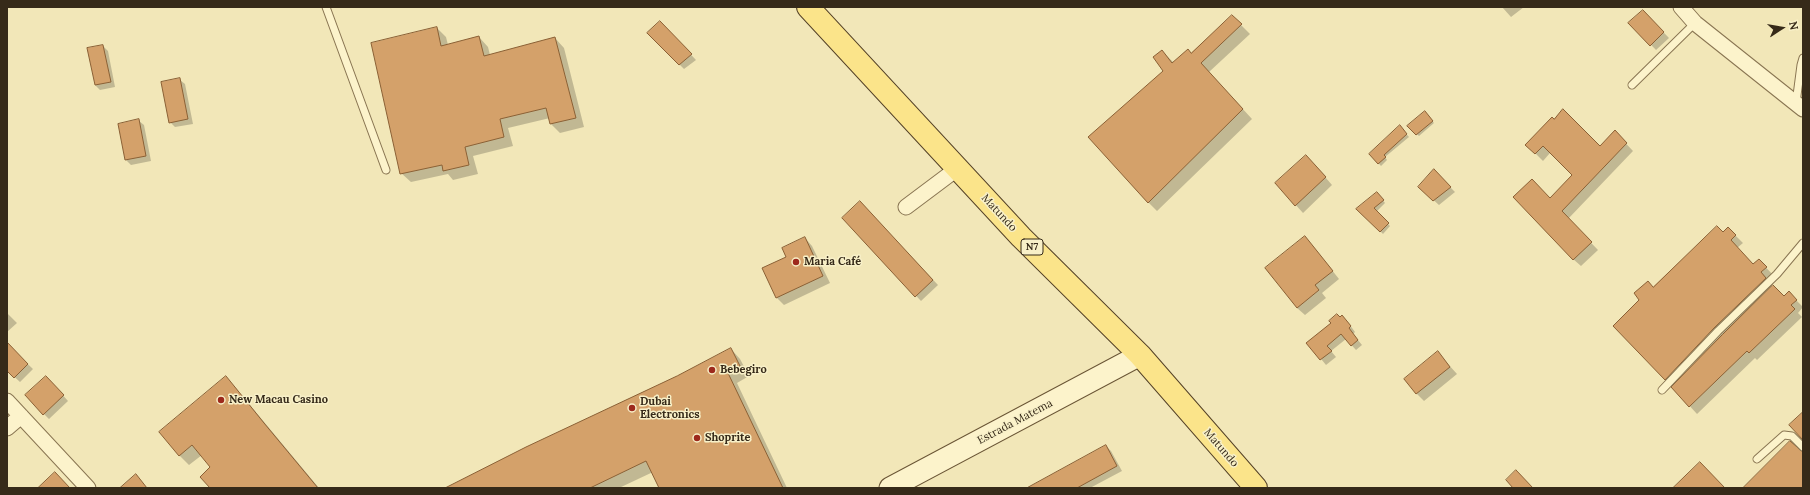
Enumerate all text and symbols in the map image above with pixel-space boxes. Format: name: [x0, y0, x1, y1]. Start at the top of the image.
north arrow: [1762, 8, 1802, 48]
text: N: [1786, 20, 1801, 31]
street label: Matundo: [978, 192, 1020, 234]
road number: N7: [1021, 239, 1043, 255]
place label: Maria Café: [804, 255, 861, 269]
marker: Maria Café: [791, 257, 801, 267]
place label: Bebegiro: [720, 363, 767, 377]
marker: Bebegiro: [707, 365, 717, 375]
place label: New Macau Casino: [229, 393, 328, 407]
marker: New Macau Casino: [216, 395, 226, 405]
place label: Dubai Electronics: [640, 395, 700, 421]
street label: Estrada Matema: [975, 397, 1055, 447]
marker: Dubai Electronics: [627, 403, 637, 413]
street label: Matundo: [1201, 426, 1241, 470]
place label: Shoprite: [705, 431, 750, 445]
marker: Shoprite: [692, 433, 702, 443]

